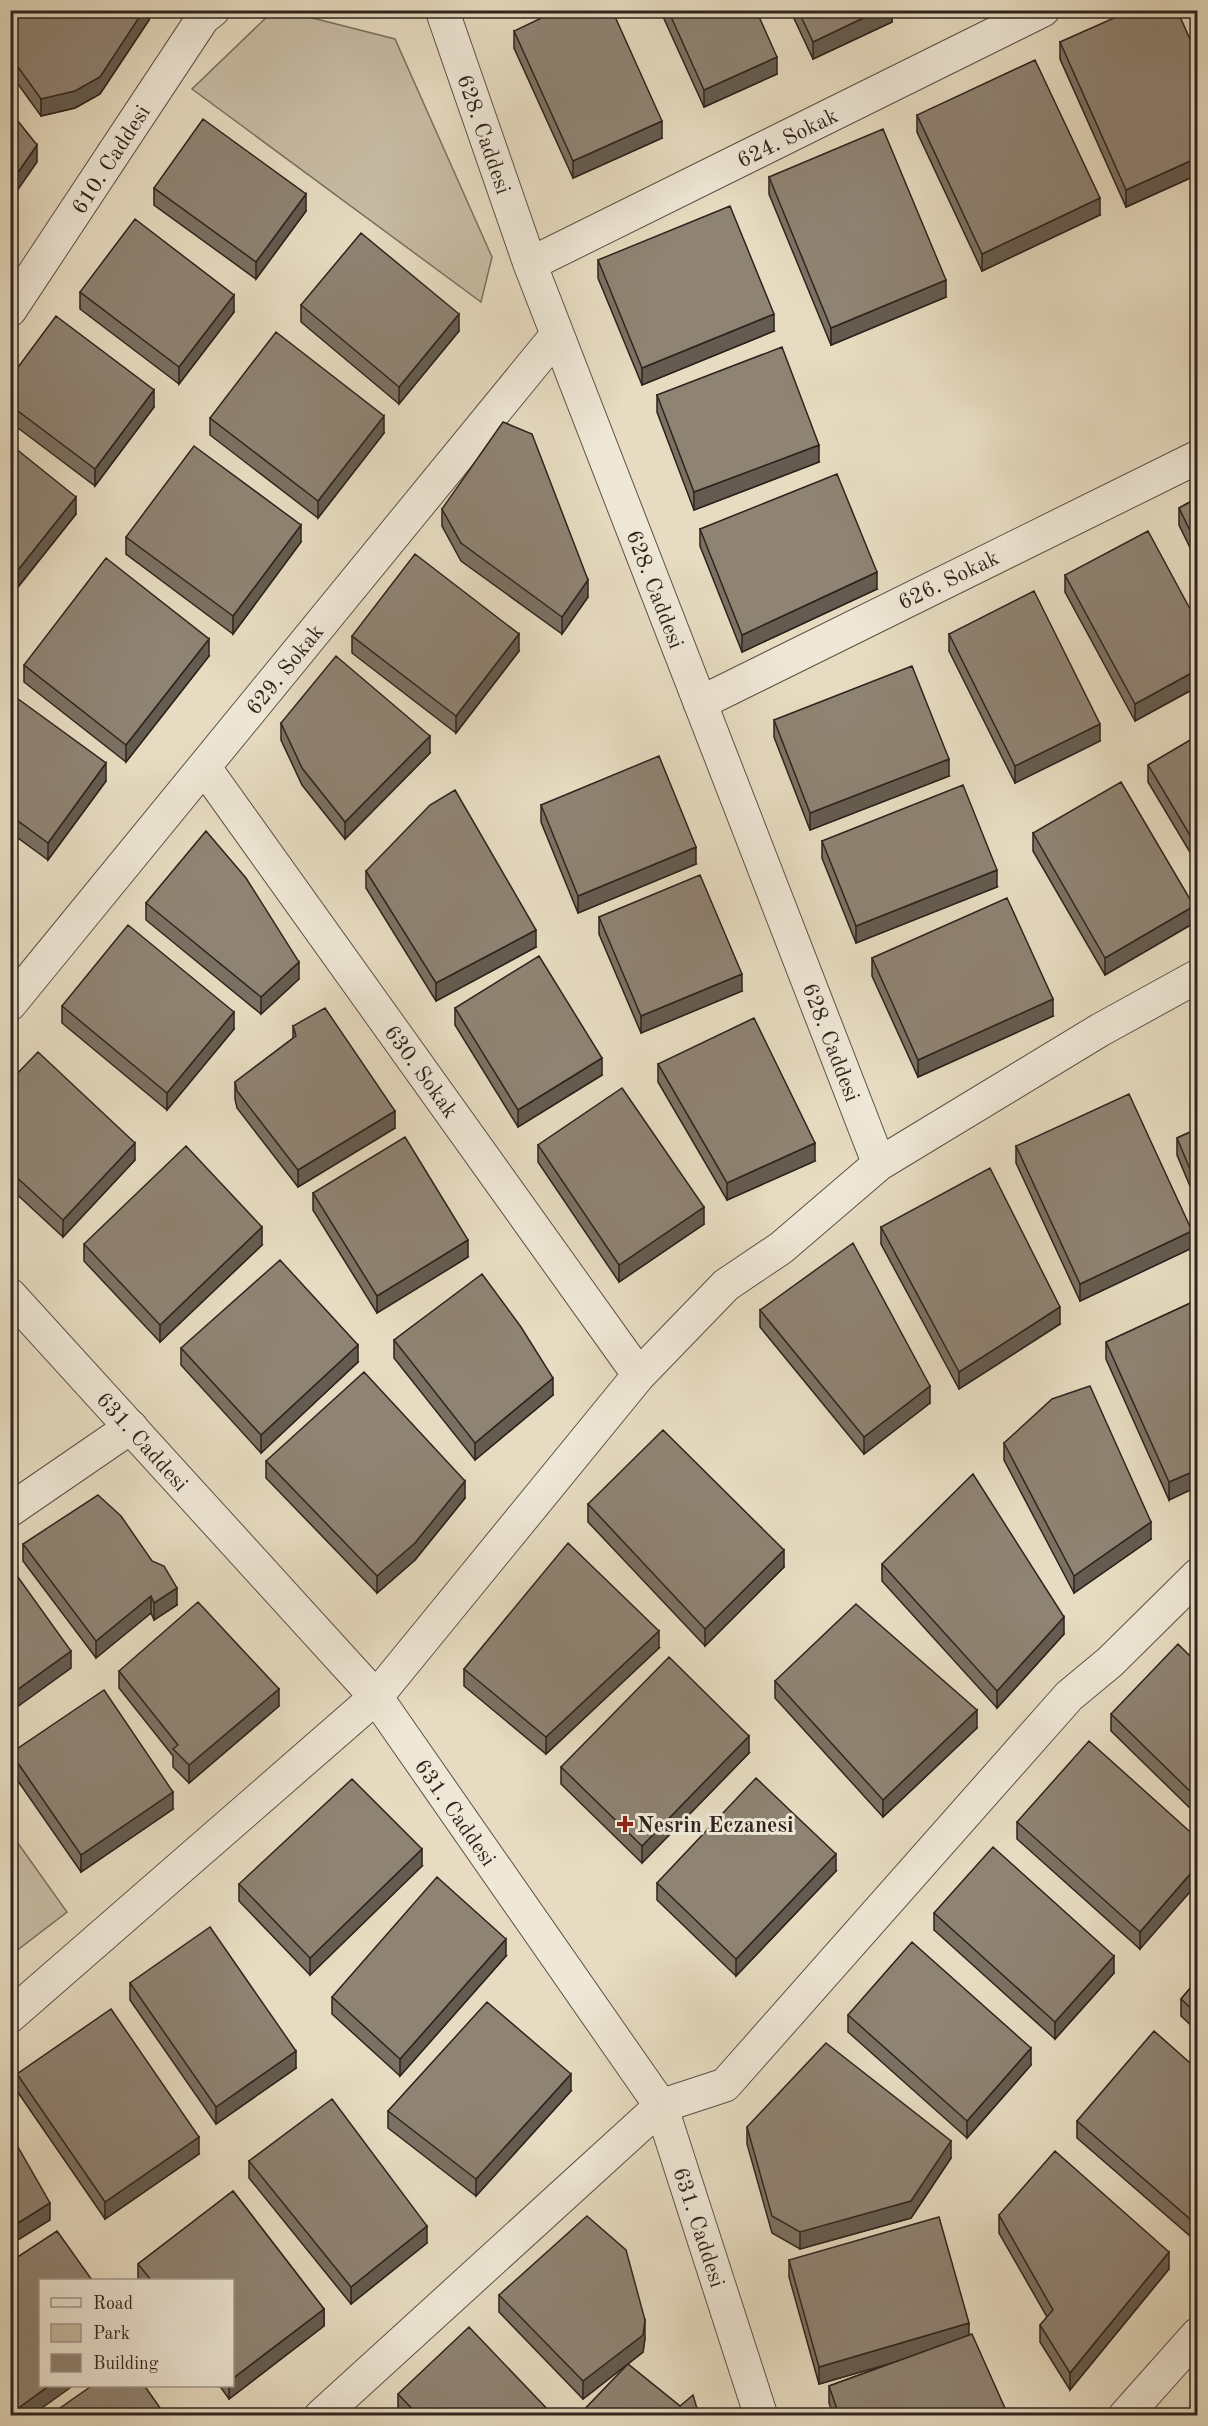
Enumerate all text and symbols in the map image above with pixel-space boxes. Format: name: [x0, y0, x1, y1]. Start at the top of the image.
street label: 628. Caddesi: [452, 72, 514, 197]
street label: 610. Caddesi: [68, 102, 155, 218]
street label: 624. Sokak: [734, 105, 842, 173]
street label: 628. Caddesi: [622, 528, 687, 652]
street label: 626. Sokak: [895, 547, 1003, 615]
street label: 629. Sokak: [243, 621, 328, 719]
street label: 628. Caddesi: [798, 981, 863, 1105]
street label: 630. Sokak: [379, 1022, 461, 1123]
street label: 631. Caddesi: [92, 1389, 191, 1496]
street label: 631. Caddesi: [410, 1756, 499, 1871]
place label: Nesrin Eczanesi: [637, 1815, 793, 1837]
marker: Nesrin Eczanesi: [618, 1817, 632, 1831]
street label: 631. Caddesi: [668, 2165, 728, 2290]
legend: [39, 2279, 234, 2387]
text: Road: [93, 2295, 133, 2313]
text: Park: [93, 2325, 130, 2343]
text: Building: [93, 2355, 159, 2373]

